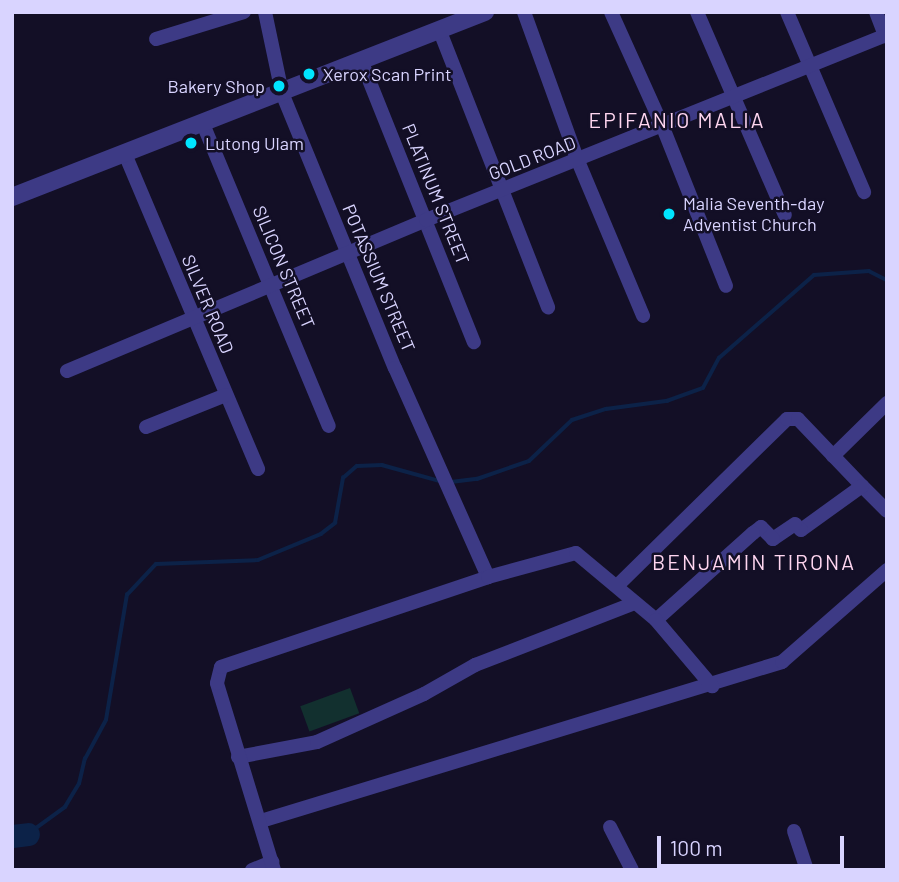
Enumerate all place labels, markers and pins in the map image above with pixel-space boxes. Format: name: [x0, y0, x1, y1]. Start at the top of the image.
place label: Xerox Scan Print: [323, 63, 452, 85]
marker: Xerox Scan Print: [301, 66, 317, 82]
place label: Bakery Shop: [168, 75, 265, 97]
marker: Bakery Shop: [271, 78, 287, 94]
place label: Lutong Ulam: [205, 132, 304, 154]
marker: Lutong Ulam: [183, 135, 199, 151]
place label: Malia Seventh-day Adventist Church: [683, 193, 824, 235]
marker: Malia Seventh-day Adventist Church: [661, 206, 677, 222]

